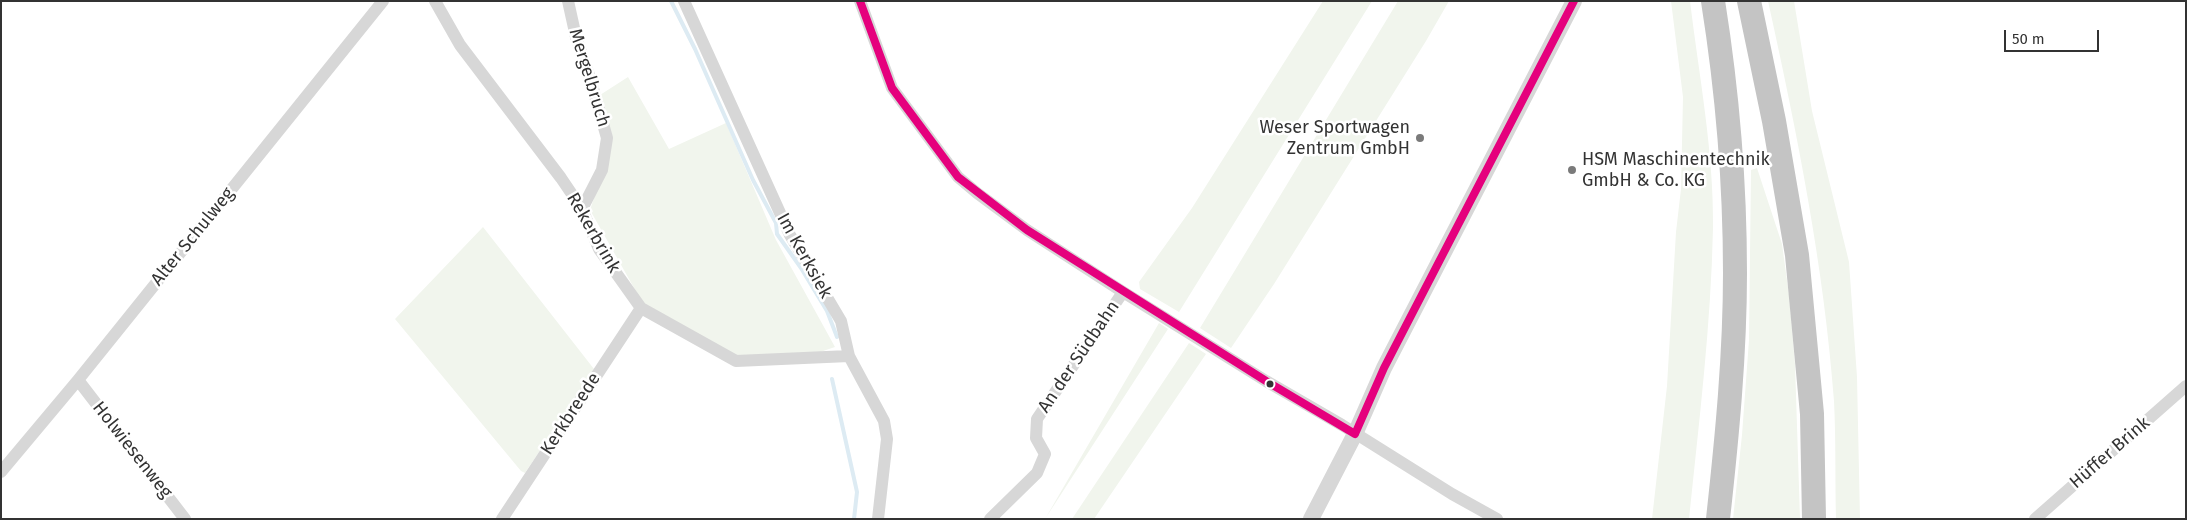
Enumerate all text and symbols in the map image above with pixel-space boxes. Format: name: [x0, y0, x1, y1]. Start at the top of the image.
scale bar: [2007, 20, 2102, 52]
street label: Mergelbruch: [564, 26, 614, 130]
text: 50 m: [2012, 30, 2045, 48]
place label: Weser Sportwagen Zentrum GmbH: [1259, 117, 1410, 160]
marker: Weser Sportwagen Zentrum GmbH: [1414, 132, 1426, 144]
place label: HSM Maschinentechnik GmbH & Co. KG: [1582, 149, 1770, 192]
marker: HSM Maschinentechnik GmbH & Co. KG: [1566, 164, 1578, 176]
street label: Alter Schulweg: [147, 184, 239, 290]
street label: Rekerbrink: [561, 189, 625, 277]
street label: Im Kerksiek: [772, 210, 836, 302]
street label: An der Südbahn: [1034, 297, 1124, 417]
street label: Kerkbreede: [536, 369, 606, 459]
unlabelled marker: [1265, 379, 1275, 389]
street label: Holwiesenweg: [88, 397, 176, 503]
street label: Hüffer Brink: [2066, 412, 2154, 494]

